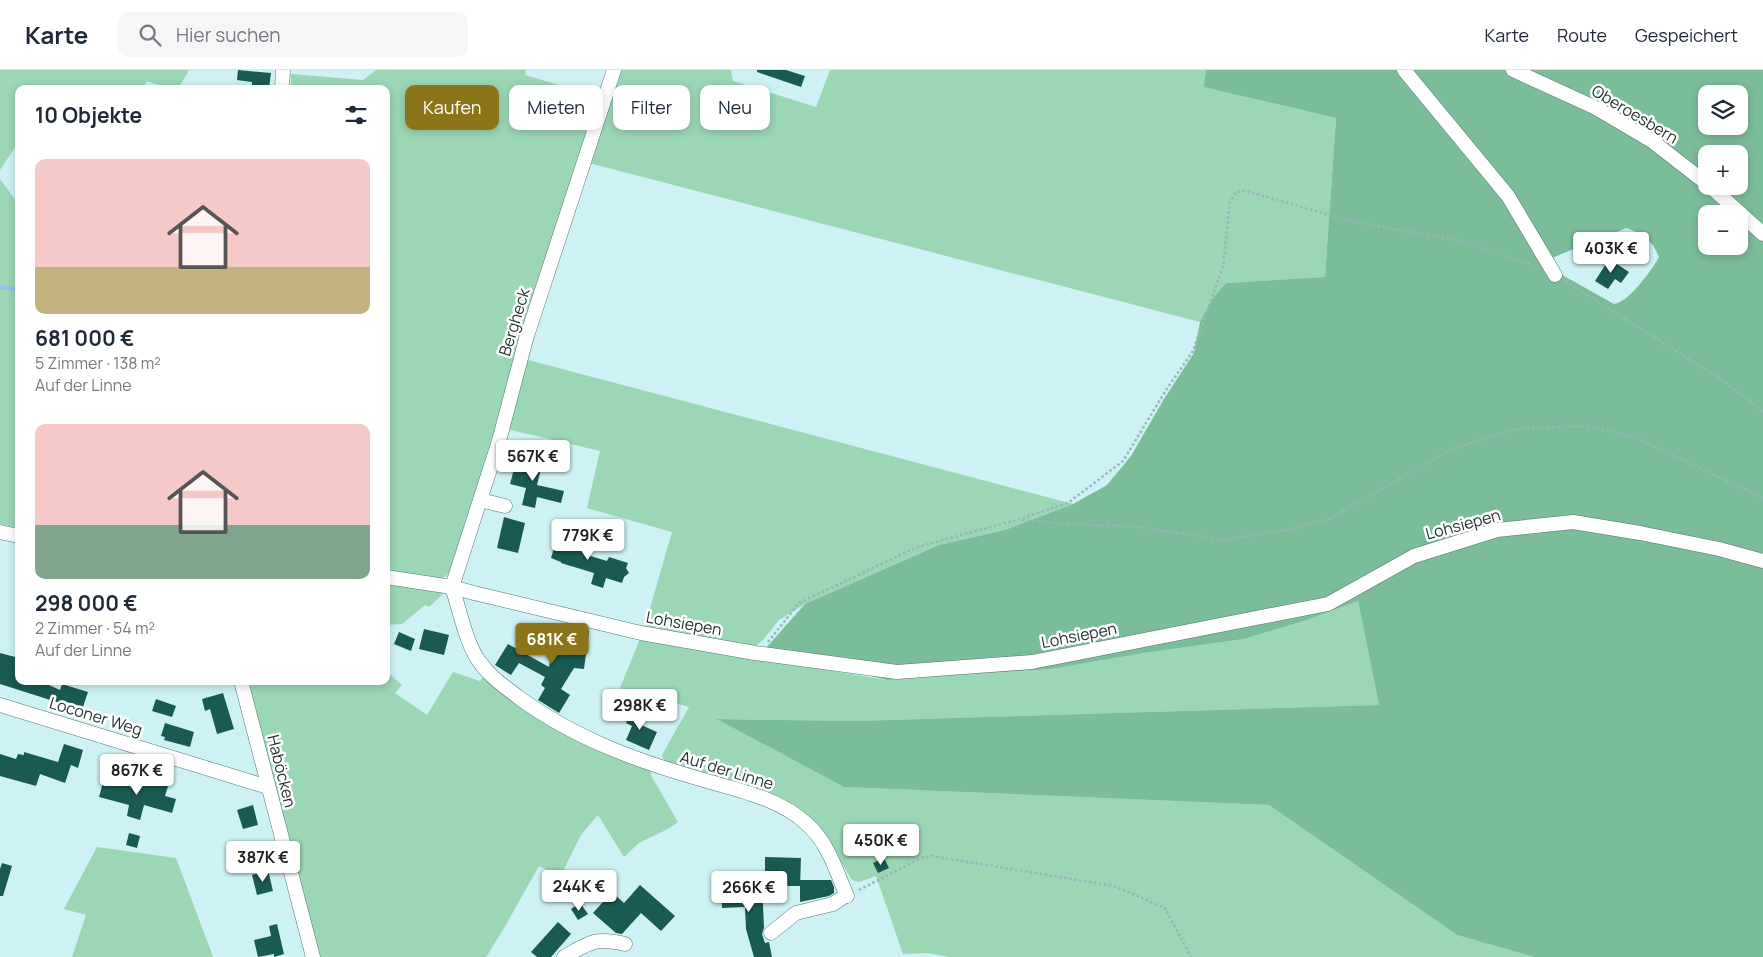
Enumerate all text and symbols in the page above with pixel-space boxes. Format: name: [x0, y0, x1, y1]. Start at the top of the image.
search box: [118, 12, 468, 57]
text: Karte: [25, 18, 88, 51]
icon: search: [136, 21, 164, 49]
text: Hier suchen: [176, 22, 280, 48]
text: Karte: [1484, 23, 1529, 47]
text: Route: [1557, 23, 1607, 47]
text: Gespeichert: [1635, 23, 1738, 47]
street label: Oberoesbern: [1588, 80, 1682, 148]
chip: Kaufen: [405, 85, 499, 130]
chip: Mieten: [509, 85, 603, 130]
chip: Filter: [613, 85, 690, 130]
chip: Neu: [700, 85, 770, 130]
map controls: [1698, 85, 1748, 255]
button: layers: [1698, 85, 1748, 135]
text: 10 Objekte: [35, 101, 142, 129]
icon: filters: [342, 101, 370, 129]
button: +: [1698, 145, 1748, 195]
icon: home: [158, 192, 248, 282]
button: −: [1698, 205, 1748, 255]
pin: 403K €: [1570, 232, 1652, 274]
text: 403K €: [1584, 237, 1638, 259]
street label: Bergheck: [493, 284, 535, 359]
text: 681 000 €: [35, 324, 134, 352]
text: 5 Zimmer · 138 m²: [35, 352, 161, 374]
text: Auf der Linne: [35, 374, 132, 396]
pin: 567K €: [492, 440, 574, 482]
text: 567K €: [507, 445, 559, 467]
icon: home: [158, 457, 248, 547]
street label: Lohsiepen: [1423, 503, 1503, 545]
pin: 779K €: [547, 518, 629, 561]
text: 779K €: [562, 524, 614, 546]
text: 298 000 €: [35, 589, 138, 617]
street label: Lohsiepen: [644, 606, 724, 640]
text: 2 Zimmer · 54 m²: [35, 617, 155, 639]
street label: Lohsiepen: [1039, 617, 1119, 653]
pin: 681K €: [511, 622, 593, 665]
text: 681K €: [527, 628, 577, 650]
text: Auf der Linne: [35, 639, 132, 661]
pin: 298K €: [599, 688, 681, 731]
street label: Loconer Weg: [47, 691, 145, 741]
text: 298K €: [613, 694, 667, 716]
street label: Haböcken: [262, 732, 302, 810]
street label: Auf der Linne: [678, 745, 776, 795]
pin: 867K €: [96, 754, 178, 796]
text: 867K €: [111, 759, 163, 781]
pin: 450K €: [840, 824, 922, 866]
text: 450K €: [854, 829, 908, 851]
pin: 387K €: [222, 840, 304, 883]
text: 387K €: [237, 846, 289, 868]
pin: 244K €: [538, 870, 620, 912]
pin: 266K €: [708, 870, 790, 913]
text: 244K €: [553, 875, 605, 897]
text: 266K €: [722, 876, 776, 898]

